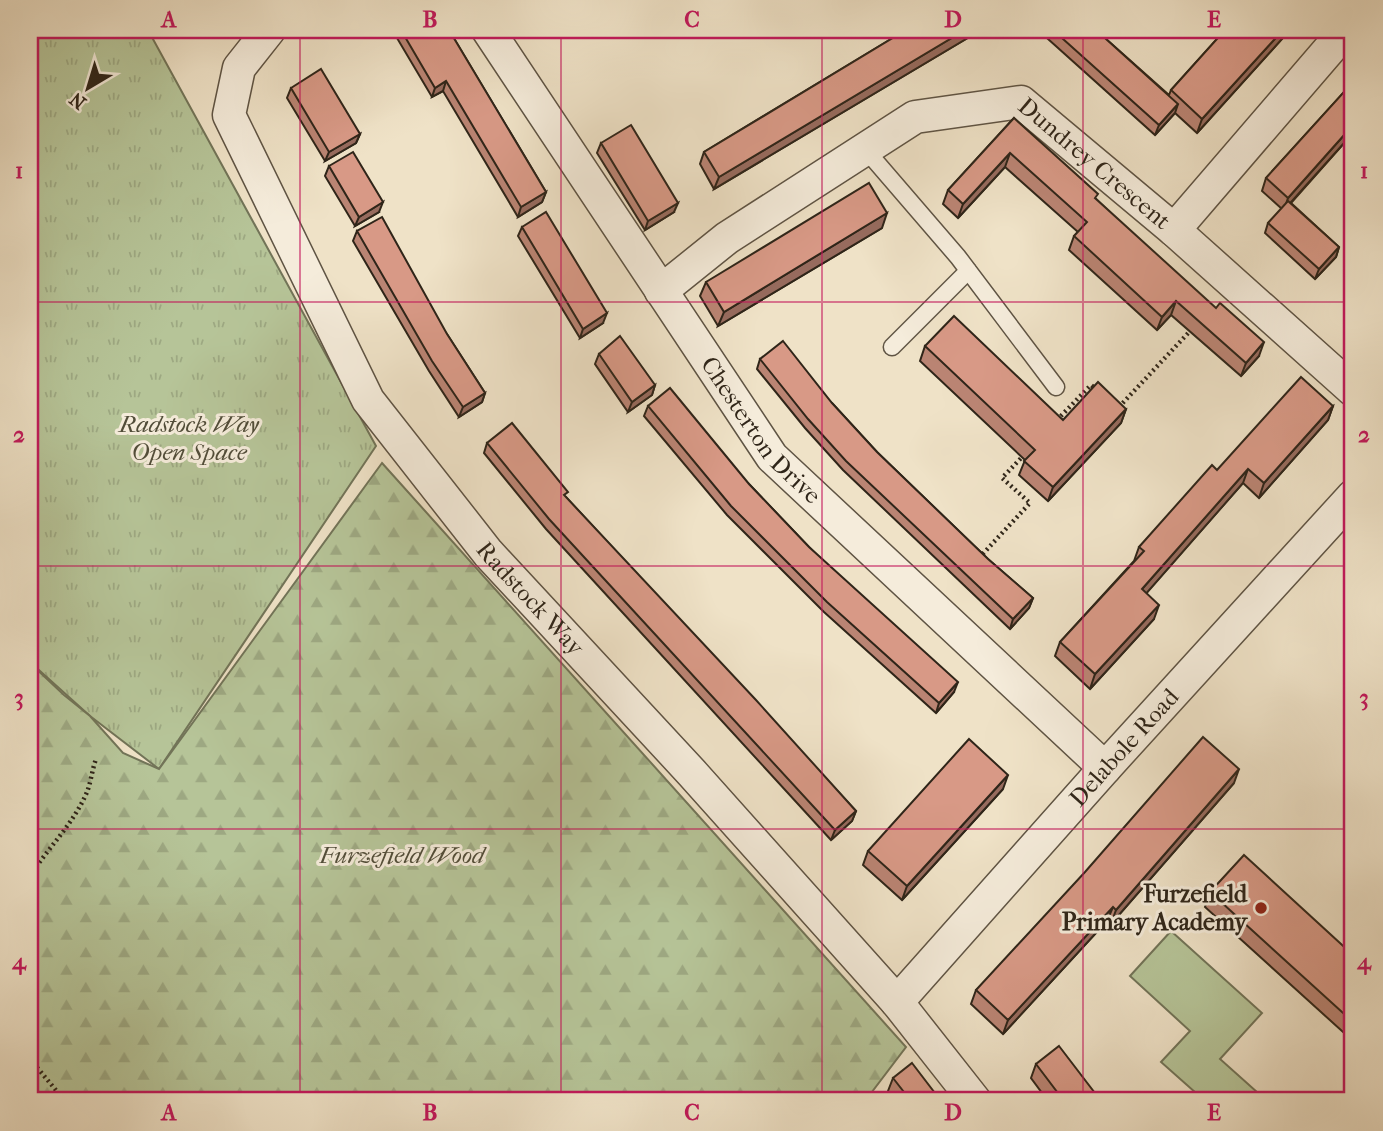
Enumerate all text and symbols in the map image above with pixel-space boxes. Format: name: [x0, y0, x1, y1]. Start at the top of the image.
text: A: [160, 6, 178, 33]
text: B: [423, 6, 438, 33]
text: C: [684, 6, 700, 33]
text: D: [944, 6, 962, 33]
text: E: [1207, 6, 1221, 33]
north arrow: [52, 52, 122, 122]
text: N: [65, 87, 91, 114]
street label: Dundrey Crescent: [1013, 92, 1177, 235]
text: 1: [15, 157, 23, 184]
text: 1: [1360, 157, 1368, 184]
street label: Chesterton Drive: [695, 351, 827, 510]
park label: Radstock Way Open Space: [117, 410, 260, 466]
text: 2: [13, 421, 25, 448]
text: 2: [1358, 421, 1370, 448]
street label: Radstock Way: [470, 536, 591, 662]
street label: Delabole Road: [1063, 682, 1185, 812]
text: 3: [14, 684, 24, 711]
text: 3: [1359, 684, 1369, 711]
park label: Furzefield Wood: [319, 841, 487, 869]
place label: Furzefield Primary Academy: [1062, 880, 1248, 936]
marker: Furzefield Primary Academy: [1253, 900, 1269, 916]
text: 4: [11, 948, 27, 975]
text: 4: [1356, 948, 1372, 975]
text: A: [160, 1099, 178, 1126]
text: B: [423, 1099, 438, 1126]
text: C: [684, 1099, 700, 1126]
text: D: [944, 1099, 962, 1126]
text: E: [1207, 1099, 1221, 1126]

